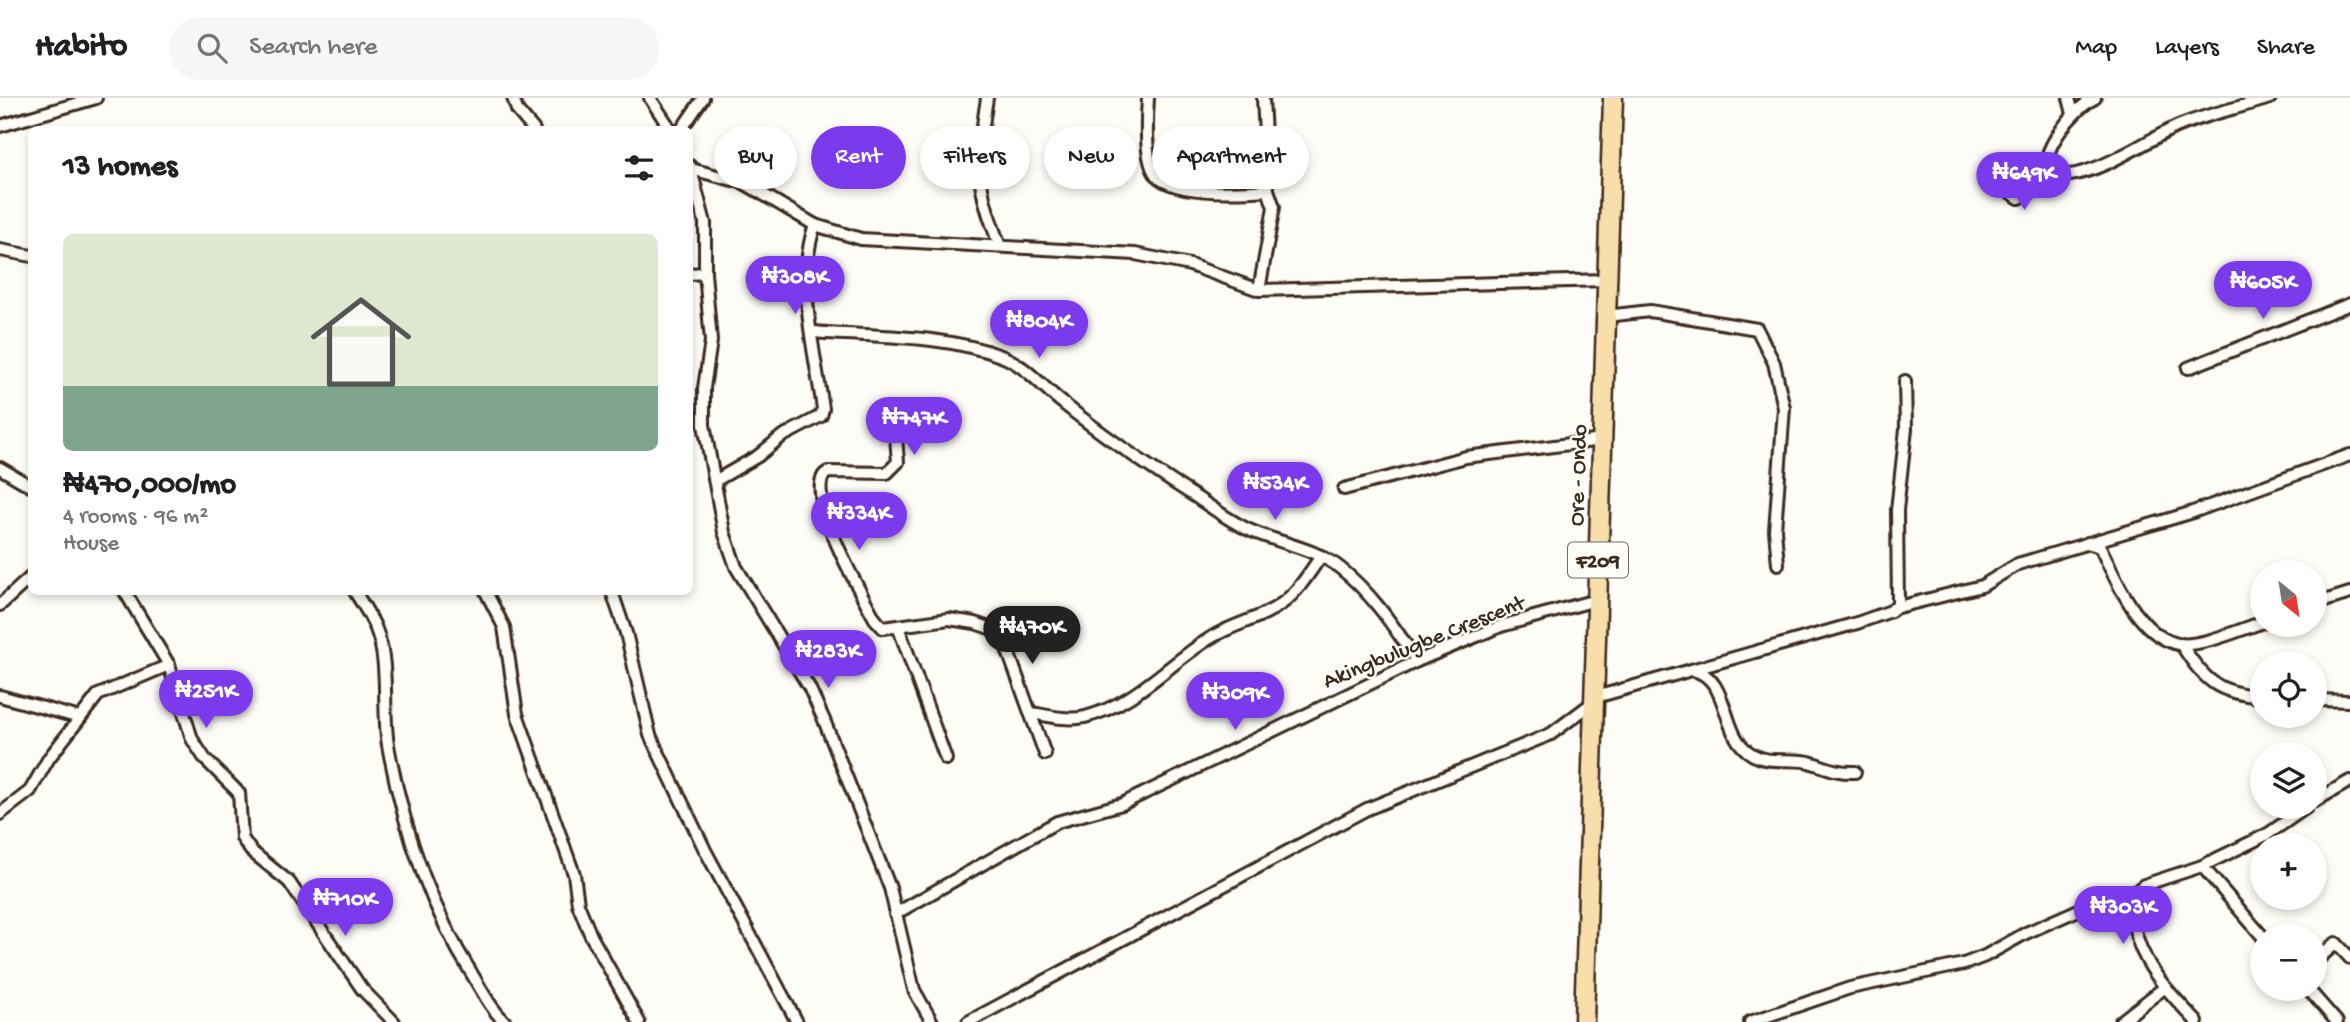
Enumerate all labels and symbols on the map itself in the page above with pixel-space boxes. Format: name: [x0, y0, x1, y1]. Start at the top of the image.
pin: ₦649K: [1975, 152, 2073, 212]
pin: ₦308K: [746, 256, 844, 316]
pin: ₦605K: [2214, 262, 2312, 321]
pin: ₦804K: [990, 300, 1088, 360]
pin: ₦747K: [865, 398, 963, 457]
street label: Ore - Ondo: [1564, 424, 1595, 527]
pin: ₦534K: [1226, 462, 1324, 522]
pin: ₦334K: [810, 492, 908, 552]
road number: F209: [1568, 542, 1628, 578]
north arrow: [2250, 560, 2328, 637]
street label: Akingbulugbe Crescent: [1320, 590, 1531, 696]
pin: ₦470K: [983, 606, 1081, 666]
pin: ₦283K: [779, 630, 877, 690]
pin: ₦251K: [157, 670, 255, 730]
pin: ₦309K: [1186, 672, 1284, 732]
pin: ₦710K: [296, 878, 394, 938]
pin: ₦303K: [2074, 886, 2172, 946]

